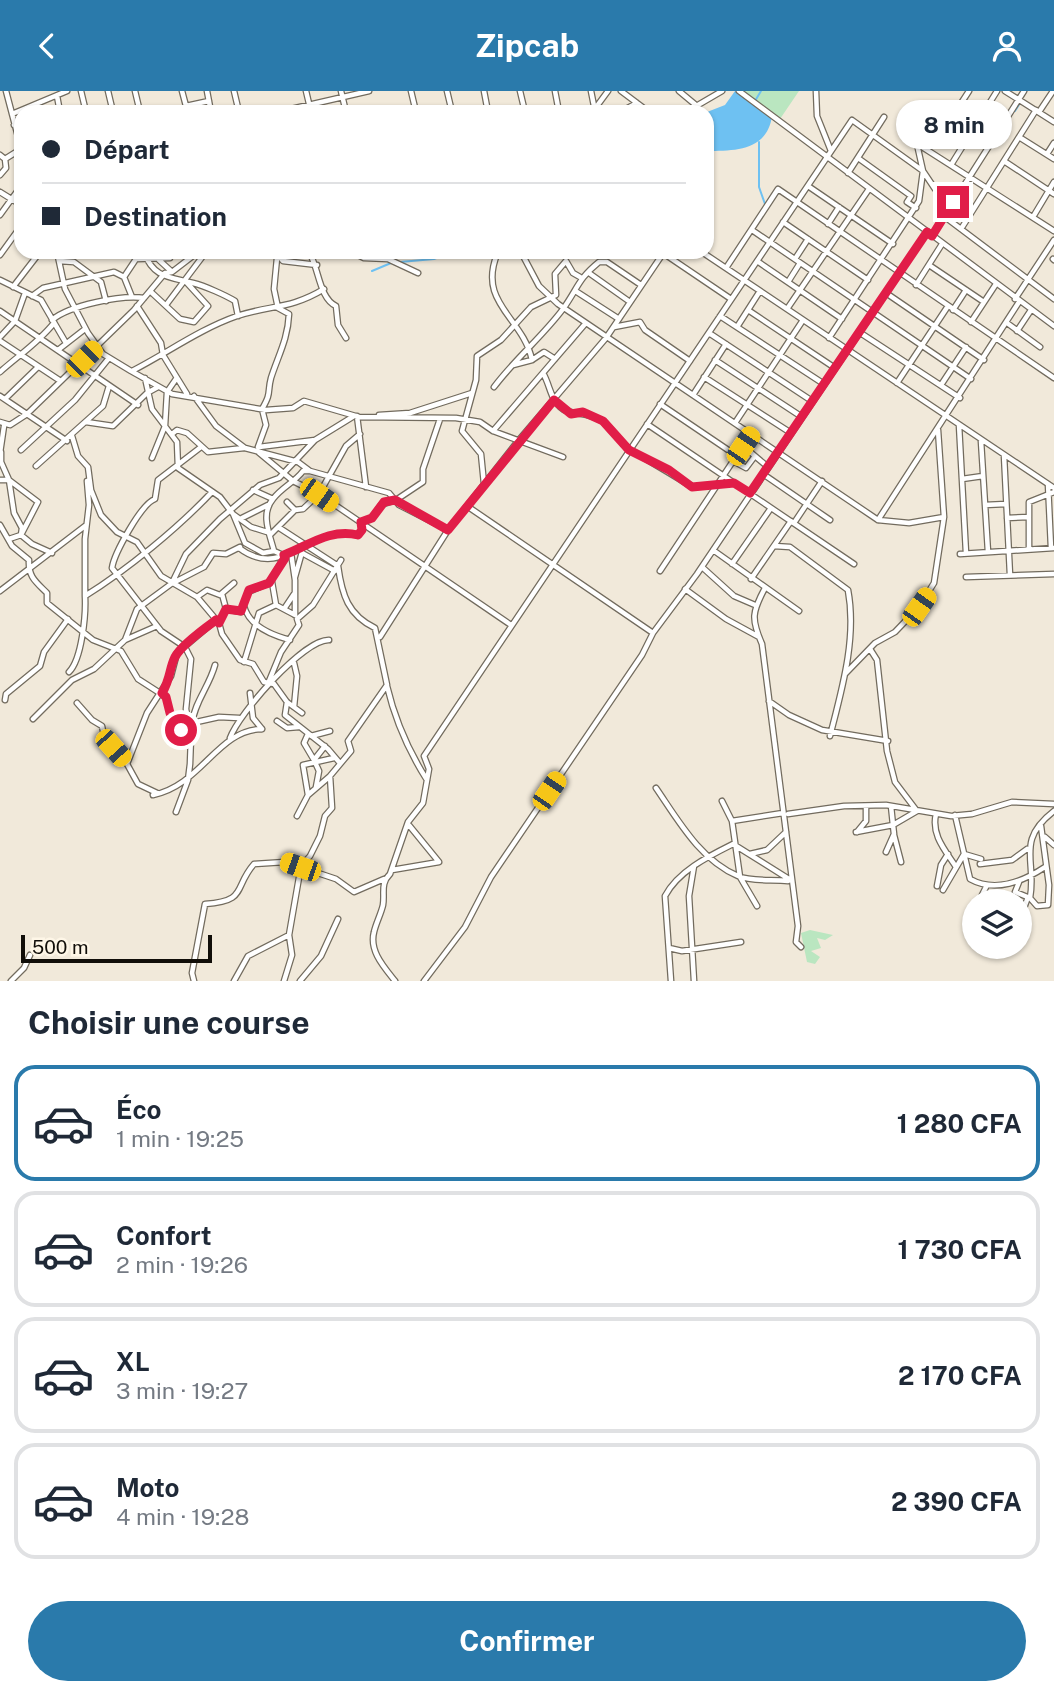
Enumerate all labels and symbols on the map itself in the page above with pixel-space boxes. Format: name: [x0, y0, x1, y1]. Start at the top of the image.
callout: 8 min: [895, 101, 1011, 149]
route end: [937, 186, 969, 218]
car: [62, 337, 107, 381]
car: [723, 423, 764, 469]
car: [296, 474, 343, 516]
car: [899, 584, 940, 630]
route start: [165, 714, 197, 746]
car: [92, 725, 135, 771]
car: [529, 768, 570, 814]
car: [277, 850, 324, 884]
scale bar: [21, 932, 212, 964]

